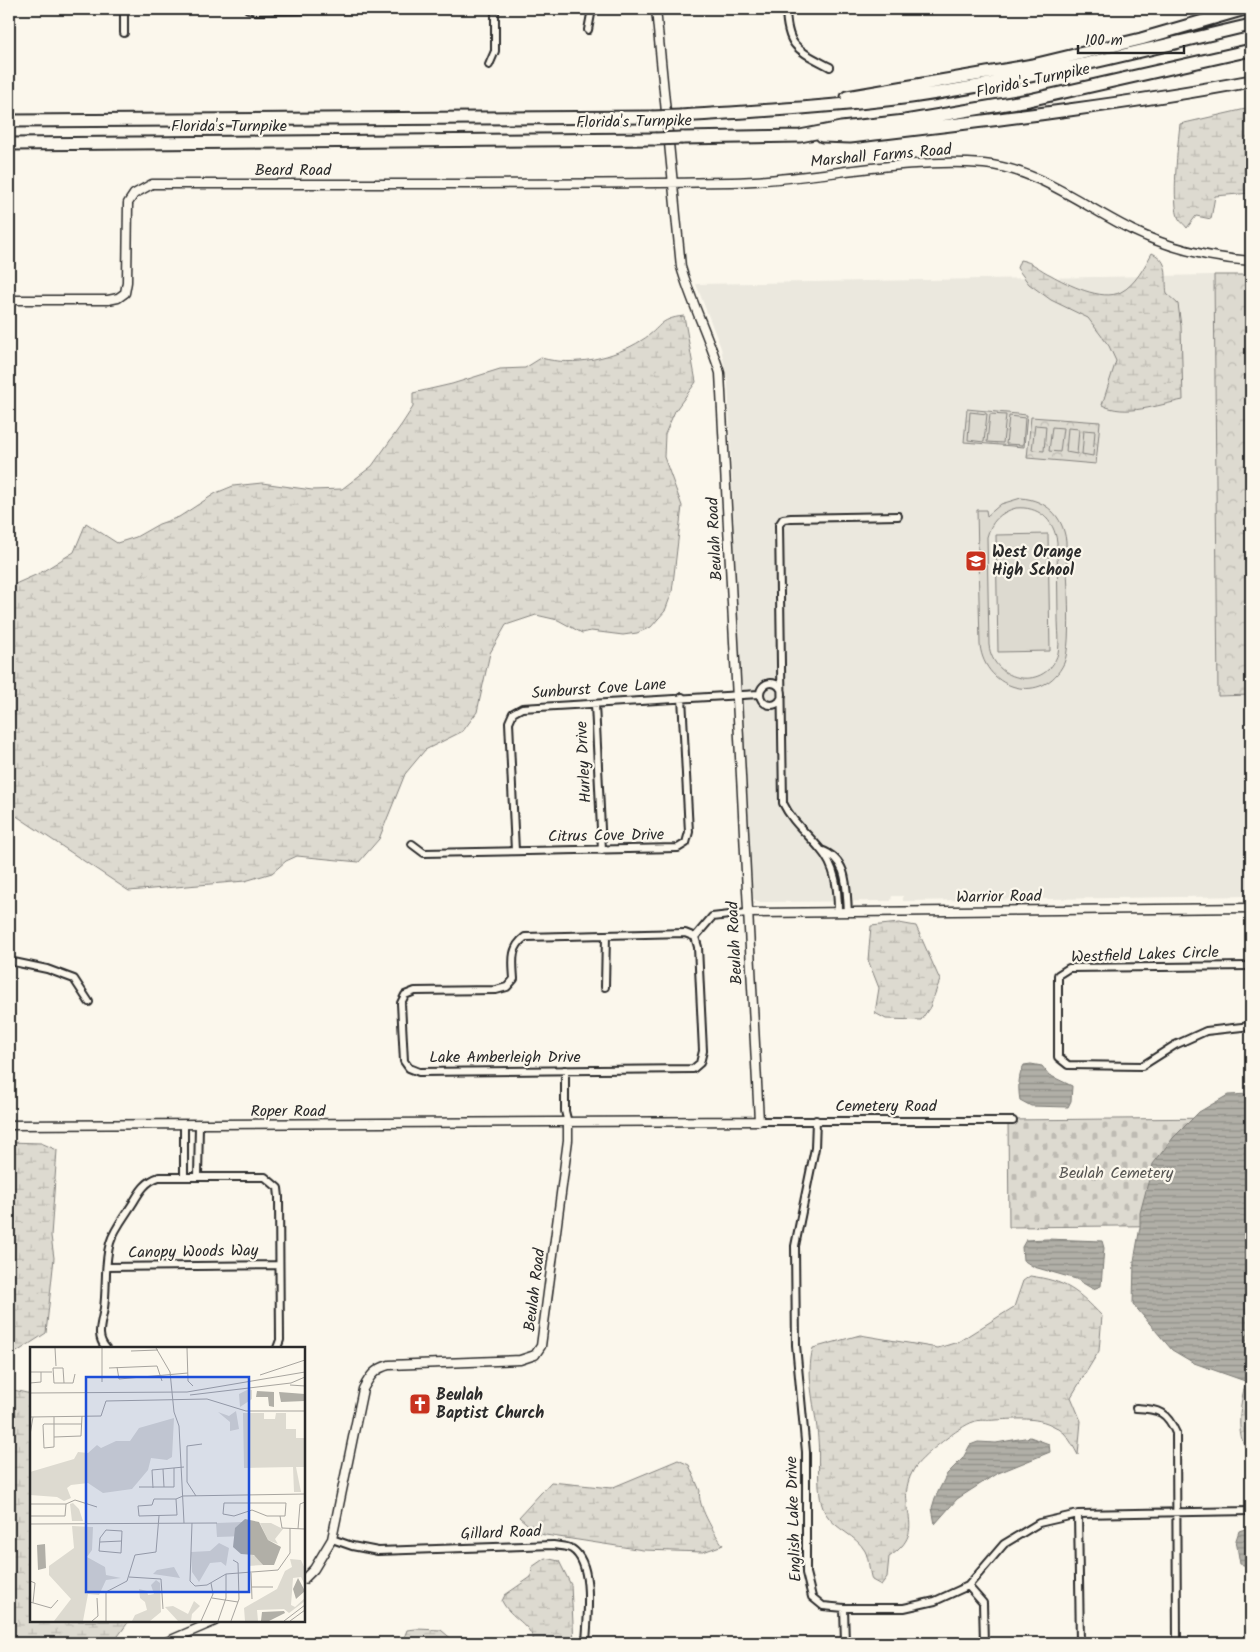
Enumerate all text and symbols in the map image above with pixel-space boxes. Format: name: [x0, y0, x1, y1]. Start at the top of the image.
scale bar: [1078, 22, 1184, 54]
text: 100 m: [1085, 29, 1123, 53]
street label: Florida's Turnpike: [974, 57, 1092, 105]
street label: Florida's Turnpike: [576, 108, 692, 136]
street label: Florida's Turnpike: [171, 114, 287, 139]
street label: Marshall Farms Road: [809, 137, 954, 175]
street label: Beard Road: [255, 158, 332, 183]
street label: Beulah Road: [700, 496, 730, 581]
place label: West Orange High School: [992, 540, 1082, 583]
school or university icon: West Orange High School: [964, 549, 988, 573]
street label: Sunburst Cove Lane: [531, 672, 667, 706]
street label: Hurley Drive: [569, 720, 599, 804]
street label: Citrus Cove Drive: [548, 822, 664, 850]
street label: Warrior Road: [956, 884, 1043, 910]
street label: Beulah Road: [720, 900, 750, 985]
street label: Westfield Lakes Circle: [1071, 940, 1219, 970]
street label: Lake Amberleigh Drive: [429, 1045, 581, 1070]
street label: Cemetery Road: [835, 1094, 938, 1119]
street label: Roper Road: [250, 1099, 327, 1124]
park label: Beulah Cemetery: [1059, 1161, 1174, 1186]
street label: Canopy Woods Way: [128, 1238, 259, 1266]
street label: Beulah Road: [517, 1246, 553, 1333]
inset map: [30, 1347, 305, 1622]
place label: Beulah Baptist Church: [436, 1383, 544, 1426]
church icon: Beulah Baptist Church: [408, 1392, 432, 1416]
street label: English Lake Drive: [779, 1456, 809, 1582]
street label: Gillard Road: [460, 1519, 543, 1547]

